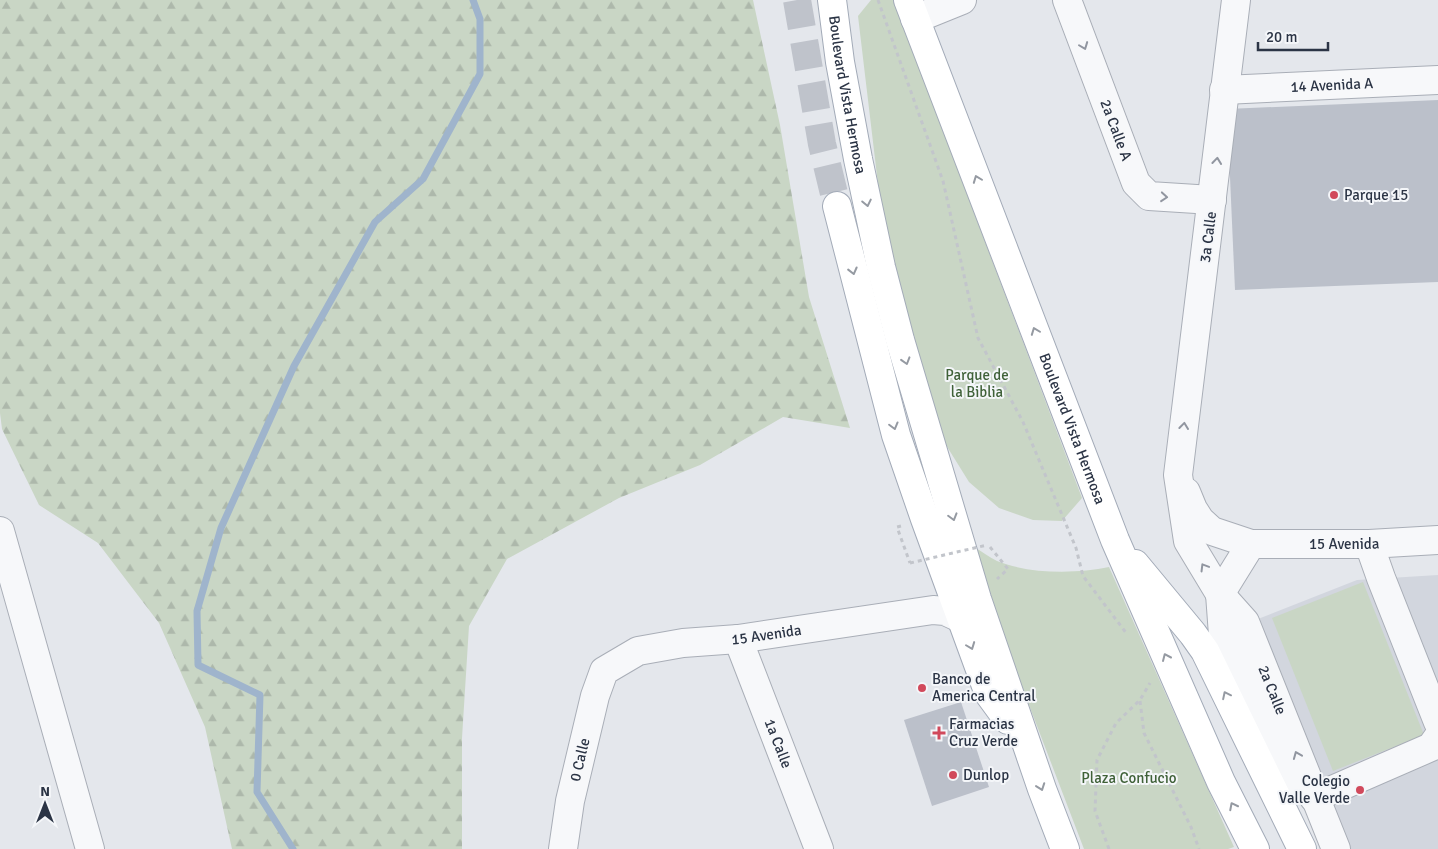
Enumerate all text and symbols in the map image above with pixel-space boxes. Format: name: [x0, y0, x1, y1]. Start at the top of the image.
street label: Boulevard Vista Hermosa: [825, 15, 870, 176]
scale bar: [1258, 20, 1328, 52]
text: 20 m: [1266, 28, 1297, 46]
one-way arrow: [1078, 41, 1088, 49]
street label: 14 Avenida A: [1290, 74, 1374, 96]
street label: 2a Calle A: [1096, 97, 1136, 163]
one-way arrow: [1211, 156, 1222, 164]
one-way arrow: [972, 176, 982, 184]
place label: Parque 15: [1344, 186, 1408, 204]
marker: Parque 15: [1328, 189, 1340, 201]
one-way arrow: [1160, 191, 1168, 202]
one-way arrow: [862, 199, 872, 208]
street label: 3a Calle: [1196, 210, 1220, 264]
one-way arrow: [847, 266, 858, 275]
one-way arrow: [1031, 327, 1041, 336]
street label: Boulevard Vista Hermosa: [1035, 351, 1109, 507]
one-way arrow: [901, 356, 911, 365]
park label: Parque de la Biblia: [945, 366, 1009, 401]
one-way arrow: [888, 422, 898, 430]
one-way arrow: [1178, 422, 1189, 430]
one-way arrow: [947, 512, 957, 520]
street label: 15 Avenida: [1309, 534, 1380, 553]
one-way arrow: [1201, 564, 1211, 573]
street label: 15 Avenida: [731, 621, 803, 648]
one-way arrow: [965, 641, 975, 650]
one-way arrow: [1162, 653, 1173, 662]
street label: 2a Calle: [1254, 663, 1290, 717]
place label: Banco de America Central: [932, 670, 1036, 705]
marker: Banco de America Central: [916, 682, 928, 694]
one-way arrow: [1222, 691, 1233, 700]
place label: Farmacias Cruz Verde: [949, 715, 1018, 750]
street label: 1a Calle: [761, 716, 796, 771]
marker: Farmacias Cruz Verde: [933, 727, 945, 739]
street label: 0 Calle: [566, 736, 594, 783]
one-way arrow: [1293, 751, 1304, 760]
place label: Dunlop: [963, 766, 1009, 784]
marker: Dunlop: [947, 769, 959, 781]
park label: Plaza Confucio: [1081, 769, 1177, 787]
place label: Colegio Valle Verde: [1279, 772, 1350, 807]
north arrow: [20, 779, 70, 829]
text: N: [40, 783, 50, 800]
one-way arrow: [1036, 783, 1046, 791]
marker: Colegio Valle Verde: [1354, 784, 1366, 796]
one-way arrow: [1229, 802, 1239, 811]

